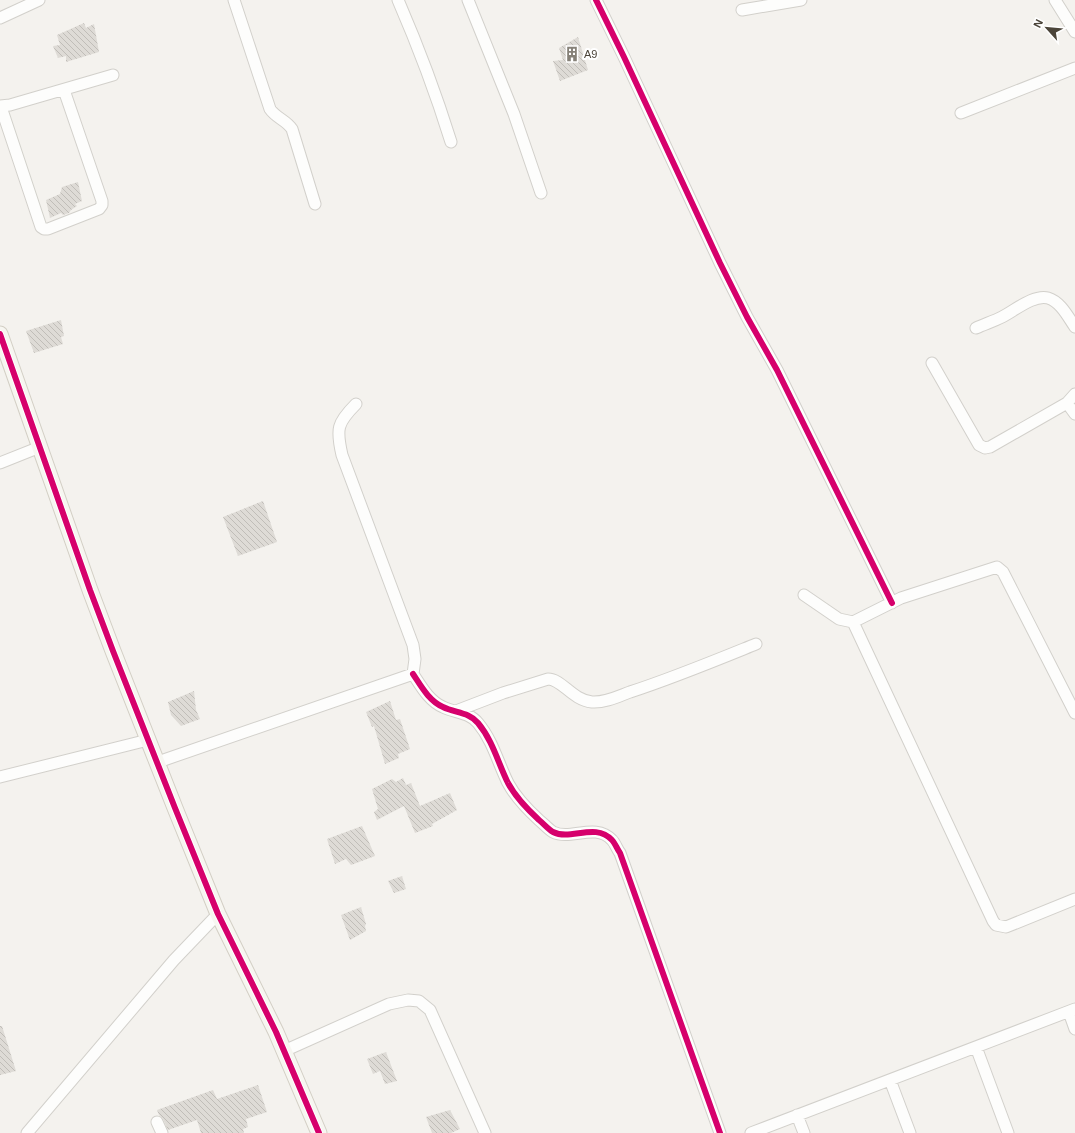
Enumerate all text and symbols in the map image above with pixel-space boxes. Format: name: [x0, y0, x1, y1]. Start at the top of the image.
north arrow: [1027, 8, 1067, 48]
text: N: [1031, 17, 1045, 30]
building icon: A9: [563, 45, 581, 63]
place label: A9: [584, 48, 597, 60]

